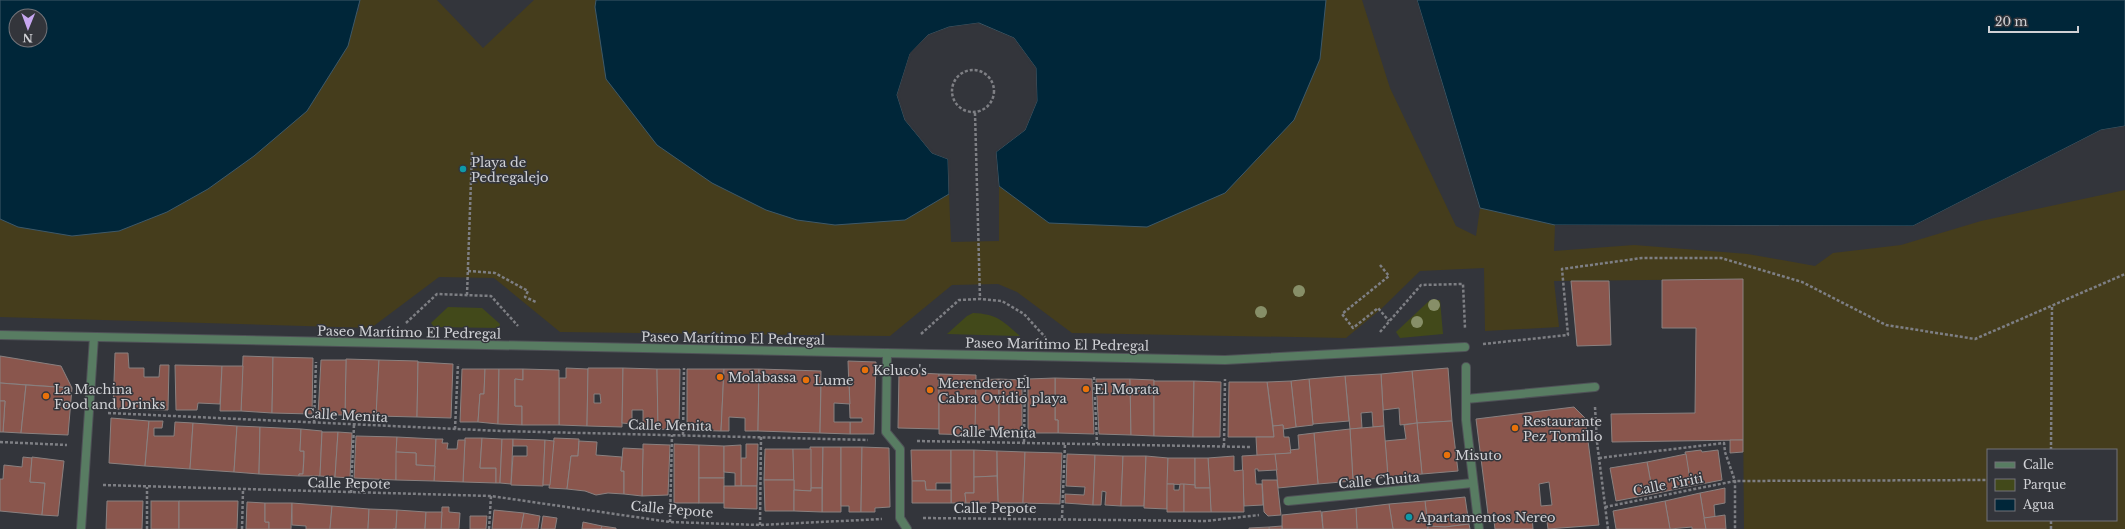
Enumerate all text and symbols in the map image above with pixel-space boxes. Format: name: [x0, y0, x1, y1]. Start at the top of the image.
north arrow: [8, 8, 48, 48]
scale bar: [1989, 8, 2078, 34]
text: 20 m: [1995, 14, 2027, 29]
text: N: [22, 31, 33, 45]
place label: Playa de Pedregalejo: [471, 154, 548, 186]
marker: Playa de Pedregalejo: [458, 164, 468, 174]
street label: Paseo Marítimo El Pedregal: [317, 322, 501, 343]
street label: Paseo Marítimo El Pedregal: [641, 328, 825, 349]
street label: Paseo Marítimo El Pedregal: [965, 334, 1149, 355]
place label: Keluco's: [873, 362, 927, 379]
marker: Keluco's: [860, 365, 870, 375]
place label: Molabassa: [728, 369, 797, 386]
marker: Molabassa: [715, 372, 725, 382]
place label: Lume: [814, 372, 854, 389]
marker: Lume: [801, 375, 811, 385]
place label: Merendero El Cabra Ovidio playa: [938, 375, 1067, 407]
place label: La Machina Food and Drinks: [54, 381, 165, 413]
place label: El Morata: [1094, 381, 1160, 398]
marker: El Morata: [1081, 384, 1091, 394]
marker: Merendero El Cabra Ovidio playa: [925, 385, 935, 395]
marker: La Machina Food and Drinks: [41, 391, 51, 401]
street label: Calle Menita: [304, 405, 389, 426]
place label: Restaurante Pez Tomillo: [1523, 413, 1602, 445]
street label: Calle Menita: [628, 416, 713, 435]
street label: Calle Menita: [952, 423, 1037, 442]
marker: Restaurante Pez Tomillo: [1510, 423, 1520, 433]
place label: Misuto: [1455, 447, 1502, 464]
legend: [1987, 449, 2117, 521]
marker: Misuto: [1442, 450, 1452, 460]
text: Calle: [2023, 457, 2054, 472]
street label: Calle Chuita: [1338, 468, 1421, 493]
street label: Calle Tiriti: [1631, 469, 1705, 500]
street label: Calle Pepote: [307, 474, 391, 493]
text: Parque: [2023, 477, 2066, 492]
street label: Calle Pepote: [630, 497, 714, 522]
text: Agua: [2022, 497, 2054, 512]
street label: Calle Pepote: [954, 500, 1036, 517]
place label: Apartamentos Nereo: [1416, 509, 1556, 526]
marker: Apartamentos Nereo: [1404, 512, 1414, 522]

